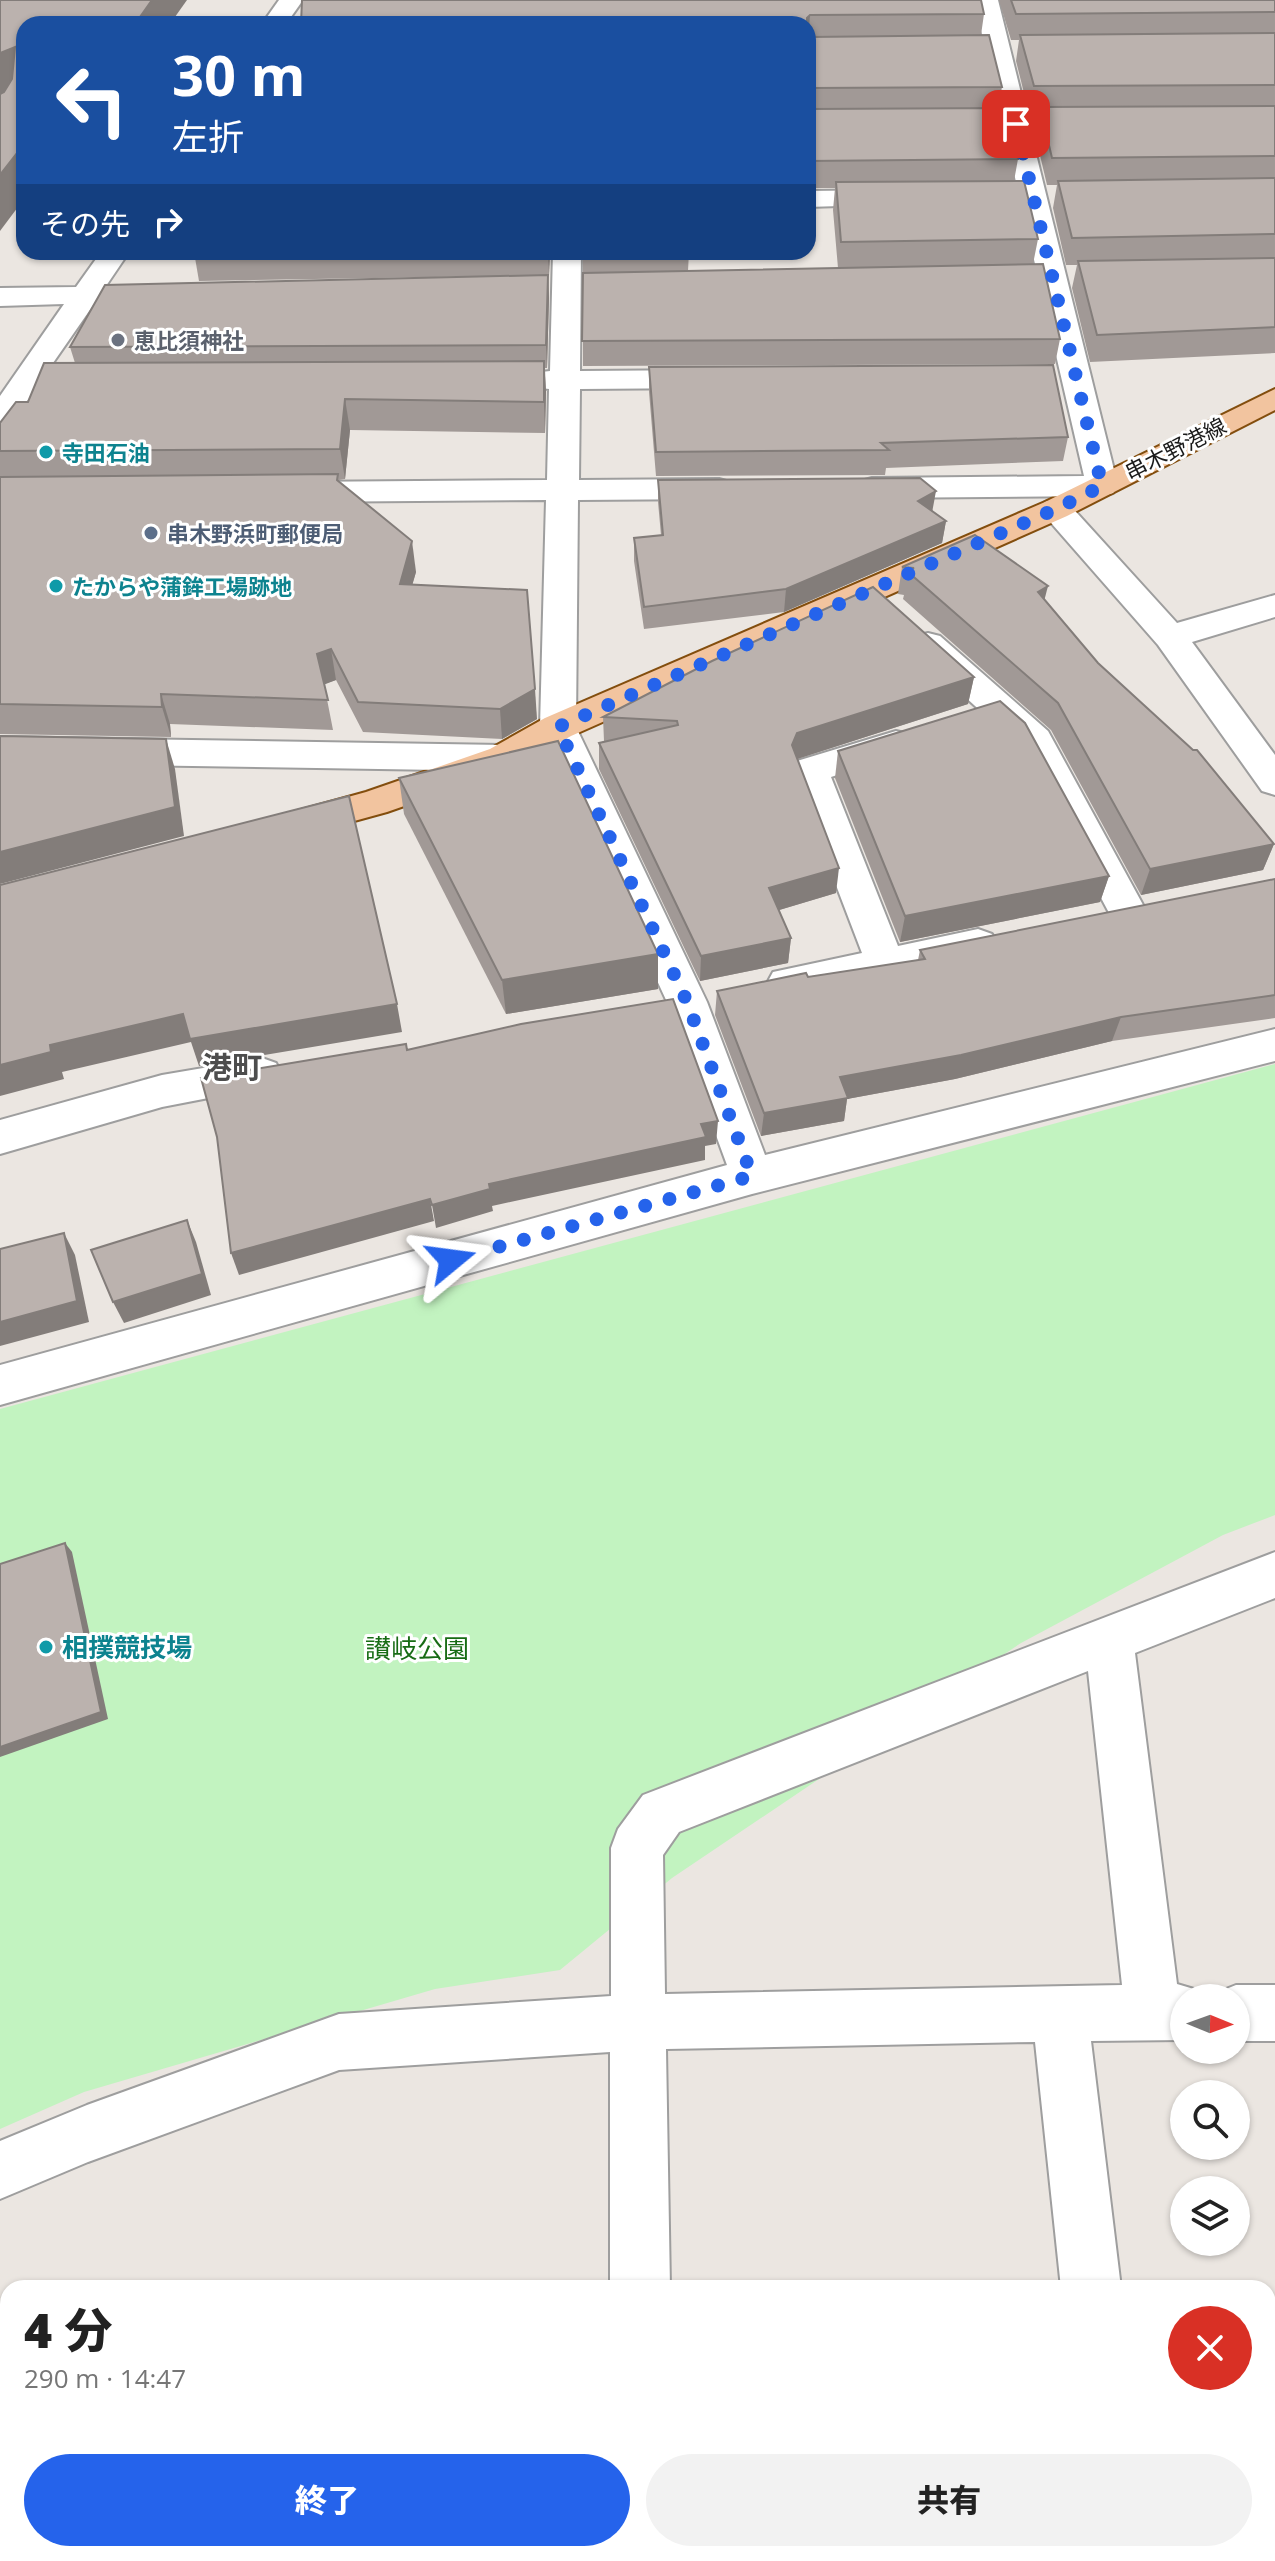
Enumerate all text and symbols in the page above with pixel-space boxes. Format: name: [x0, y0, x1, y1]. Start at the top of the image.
text: 30 m: [172, 36, 306, 112]
icon: left: [40, 48, 144, 152]
pin: [982, 90, 1050, 158]
icon: arrive: [994, 102, 1038, 146]
text: 左折: [172, 112, 244, 161]
icon: right: [146, 200, 190, 244]
text: その先: [40, 203, 130, 244]
place label: 恵比須神社: [134, 325, 244, 355]
marker: 恵比須神社: [109, 331, 127, 349]
street label: 串木野港線: [1119, 410, 1231, 486]
place label: 寺田石油: [62, 437, 150, 467]
marker: 寺田石油: [37, 443, 55, 461]
place label: 串木野浜町郵便局: [167, 518, 343, 548]
marker: 串木野浜町郵便局: [142, 524, 160, 542]
place label: たからや蒲鉾工場跡地: [72, 571, 292, 601]
marker: たからや蒲鉾工場跡地: [47, 577, 65, 595]
district label: 港町: [202, 1046, 262, 1087]
position arrow: [409, 1218, 493, 1302]
place label: 相撲競技場: [62, 1629, 192, 1665]
park label: 讃岐公園: [365, 1630, 469, 1666]
marker: 相撲競技場: [37, 1638, 55, 1656]
north arrow: [1170, 1984, 1250, 2064]
map controls: [1170, 1984, 1250, 2256]
button: search: [1170, 2080, 1250, 2160]
button: layers: [1170, 2176, 1250, 2256]
text: 4 分: [24, 2297, 113, 2362]
button: close: [1168, 2306, 1252, 2390]
text: 290 m · 14:47: [24, 2360, 186, 2396]
button: 終了: [24, 2454, 630, 2546]
button: 共有: [646, 2454, 1252, 2546]

